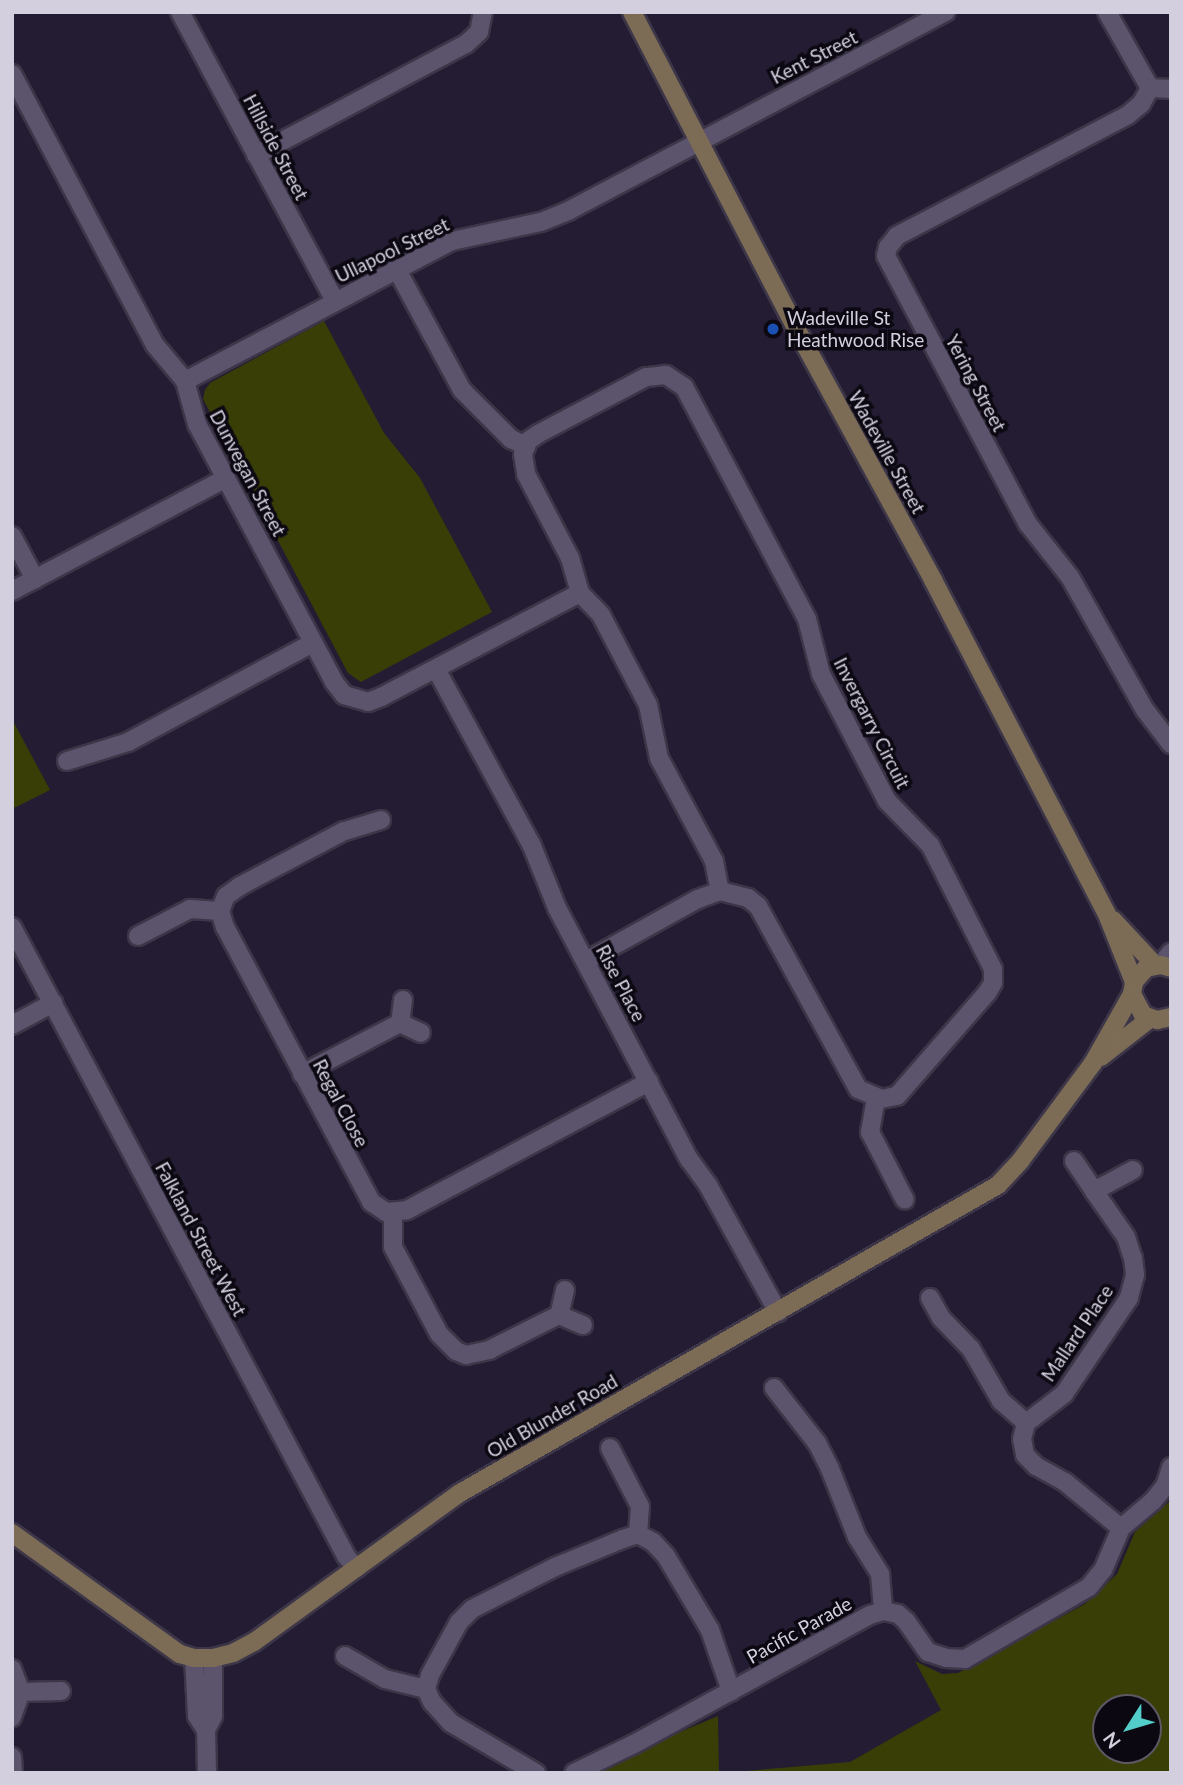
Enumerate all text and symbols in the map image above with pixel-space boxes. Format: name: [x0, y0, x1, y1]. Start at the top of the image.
street label: Kent Street: [767, 25, 861, 89]
street label: Hillside Street: [239, 90, 313, 204]
street label: Ullapool Street: [331, 213, 453, 287]
place label: Wadeville St Heathwood Rise: [787, 307, 924, 351]
marker: Wadeville St Heathwood Rise: [765, 321, 781, 337]
street label: Yering Street: [941, 331, 1011, 435]
street label: Wadeville Street: [844, 387, 930, 517]
street label: Dunvegan Street: [205, 406, 291, 540]
street label: Invergarry Circuit: [829, 653, 915, 793]
street label: Rise Place: [591, 941, 651, 1025]
street label: Regal Close: [308, 1055, 374, 1151]
street label: Falkland Street West: [151, 1158, 251, 1320]
street label: Mallard Place: [1036, 1280, 1118, 1386]
street label: Old Blunder Road: [482, 1369, 622, 1463]
street label: Pacific Parade: [743, 1592, 855, 1668]
north arrow: [1092, 1694, 1162, 1764]
text: N: [1098, 1728, 1125, 1754]

